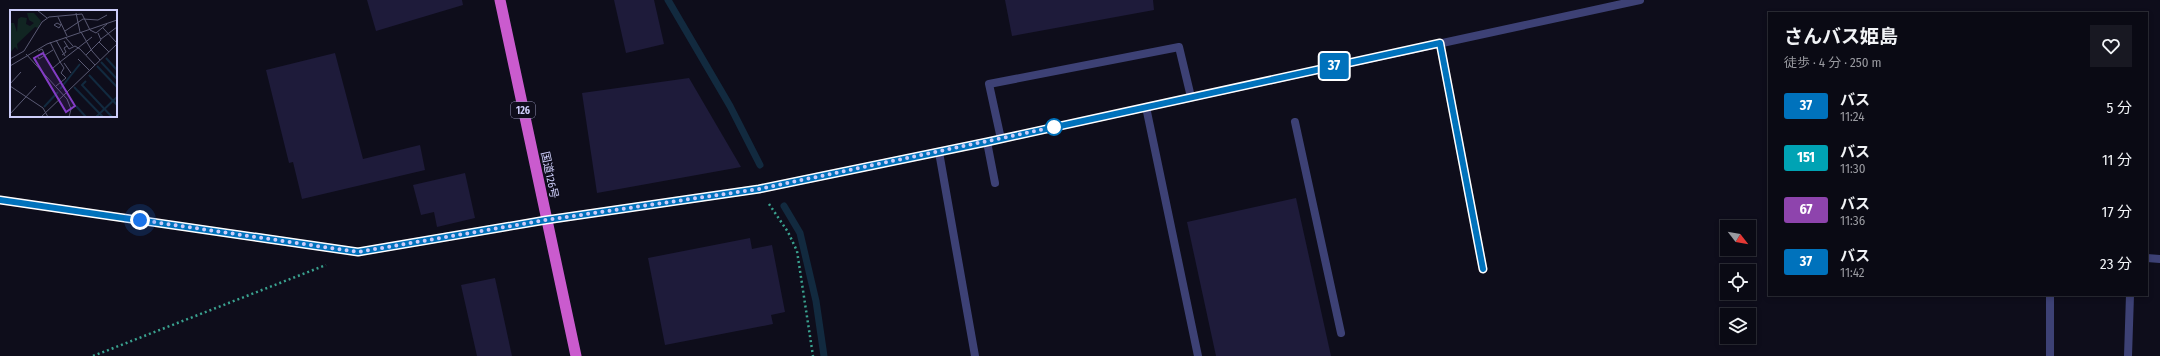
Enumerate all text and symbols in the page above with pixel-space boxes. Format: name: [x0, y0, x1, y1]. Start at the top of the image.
inset map: [10, 10, 117, 117]
text: さんバス姫島: [1784, 25, 1898, 48]
button: heart: [2090, 25, 2132, 67]
line badge: 37: [1316, 53, 1352, 79]
text: 徒歩 · 4 分 · 250 m: [1784, 55, 1882, 70]
text: 37: [1328, 57, 1340, 74]
text: バス: [1840, 91, 1870, 109]
text: 37: [1800, 97, 1812, 114]
text: 5 分: [2107, 99, 2132, 117]
road number: 126: [511, 102, 535, 118]
text: 11:24: [1840, 109, 1864, 124]
unlabelled marker: [1045, 118, 1063, 136]
text: バス: [1840, 143, 1870, 161]
text: 151: [1797, 149, 1815, 166]
street label: 国道126号: [538, 150, 561, 200]
text: 11 分: [2102, 151, 2132, 169]
text: 11:30: [1840, 161, 1865, 176]
text: バス: [1840, 195, 1870, 213]
text: 67: [1799, 201, 1813, 218]
text: 17 分: [2102, 203, 2132, 221]
your location: [130, 210, 150, 230]
text: 11:36: [1840, 213, 1865, 228]
north arrow: [1720, 220, 1756, 256]
map controls: [1720, 220, 1756, 344]
text: バス: [1840, 247, 1870, 265]
text: 37: [1800, 253, 1812, 270]
text: 23 分: [2100, 255, 2132, 273]
button: locate: [1720, 264, 1756, 300]
text: 11:42: [1840, 265, 1865, 280]
button: layers: [1720, 308, 1756, 344]

